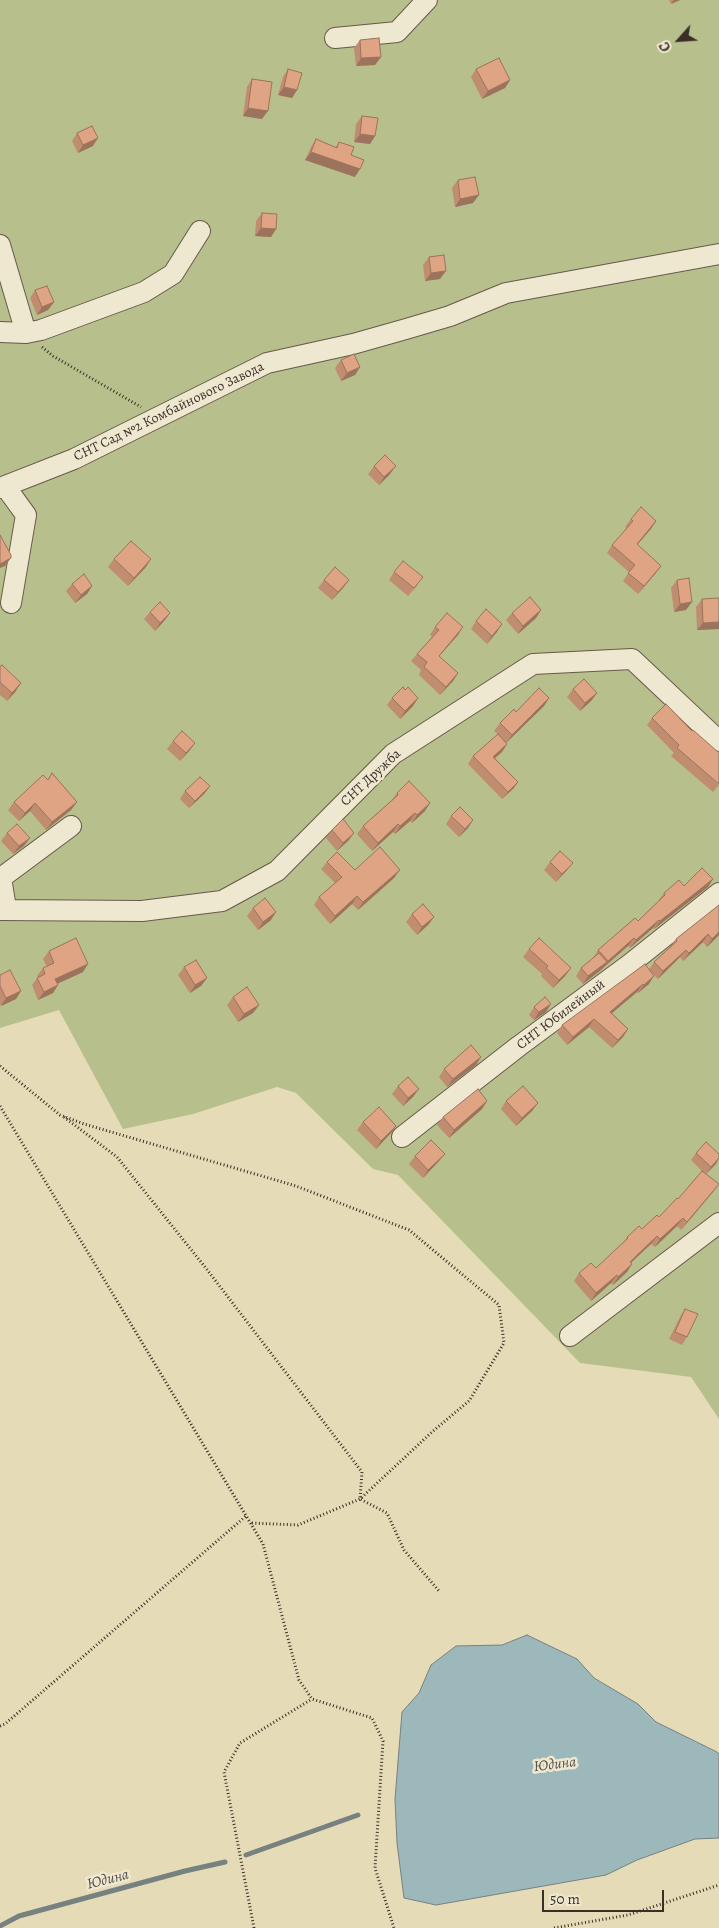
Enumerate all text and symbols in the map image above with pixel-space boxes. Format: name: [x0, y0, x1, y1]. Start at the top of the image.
north arrow: [654, 15, 704, 65]
text: С: [655, 39, 675, 55]
street label: СНТ Сад №2 Комбайнового Завода: [71, 359, 267, 465]
street label: СНТ Дружба: [337, 746, 405, 810]
street label: СНТ Юбилейный: [514, 976, 608, 1054]
water label: Юдина: [533, 1753, 577, 1777]
water label: Юдина: [85, 1866, 131, 1894]
scale bar: [544, 1880, 666, 1912]
text: 50 m: [550, 1889, 580, 1909]

